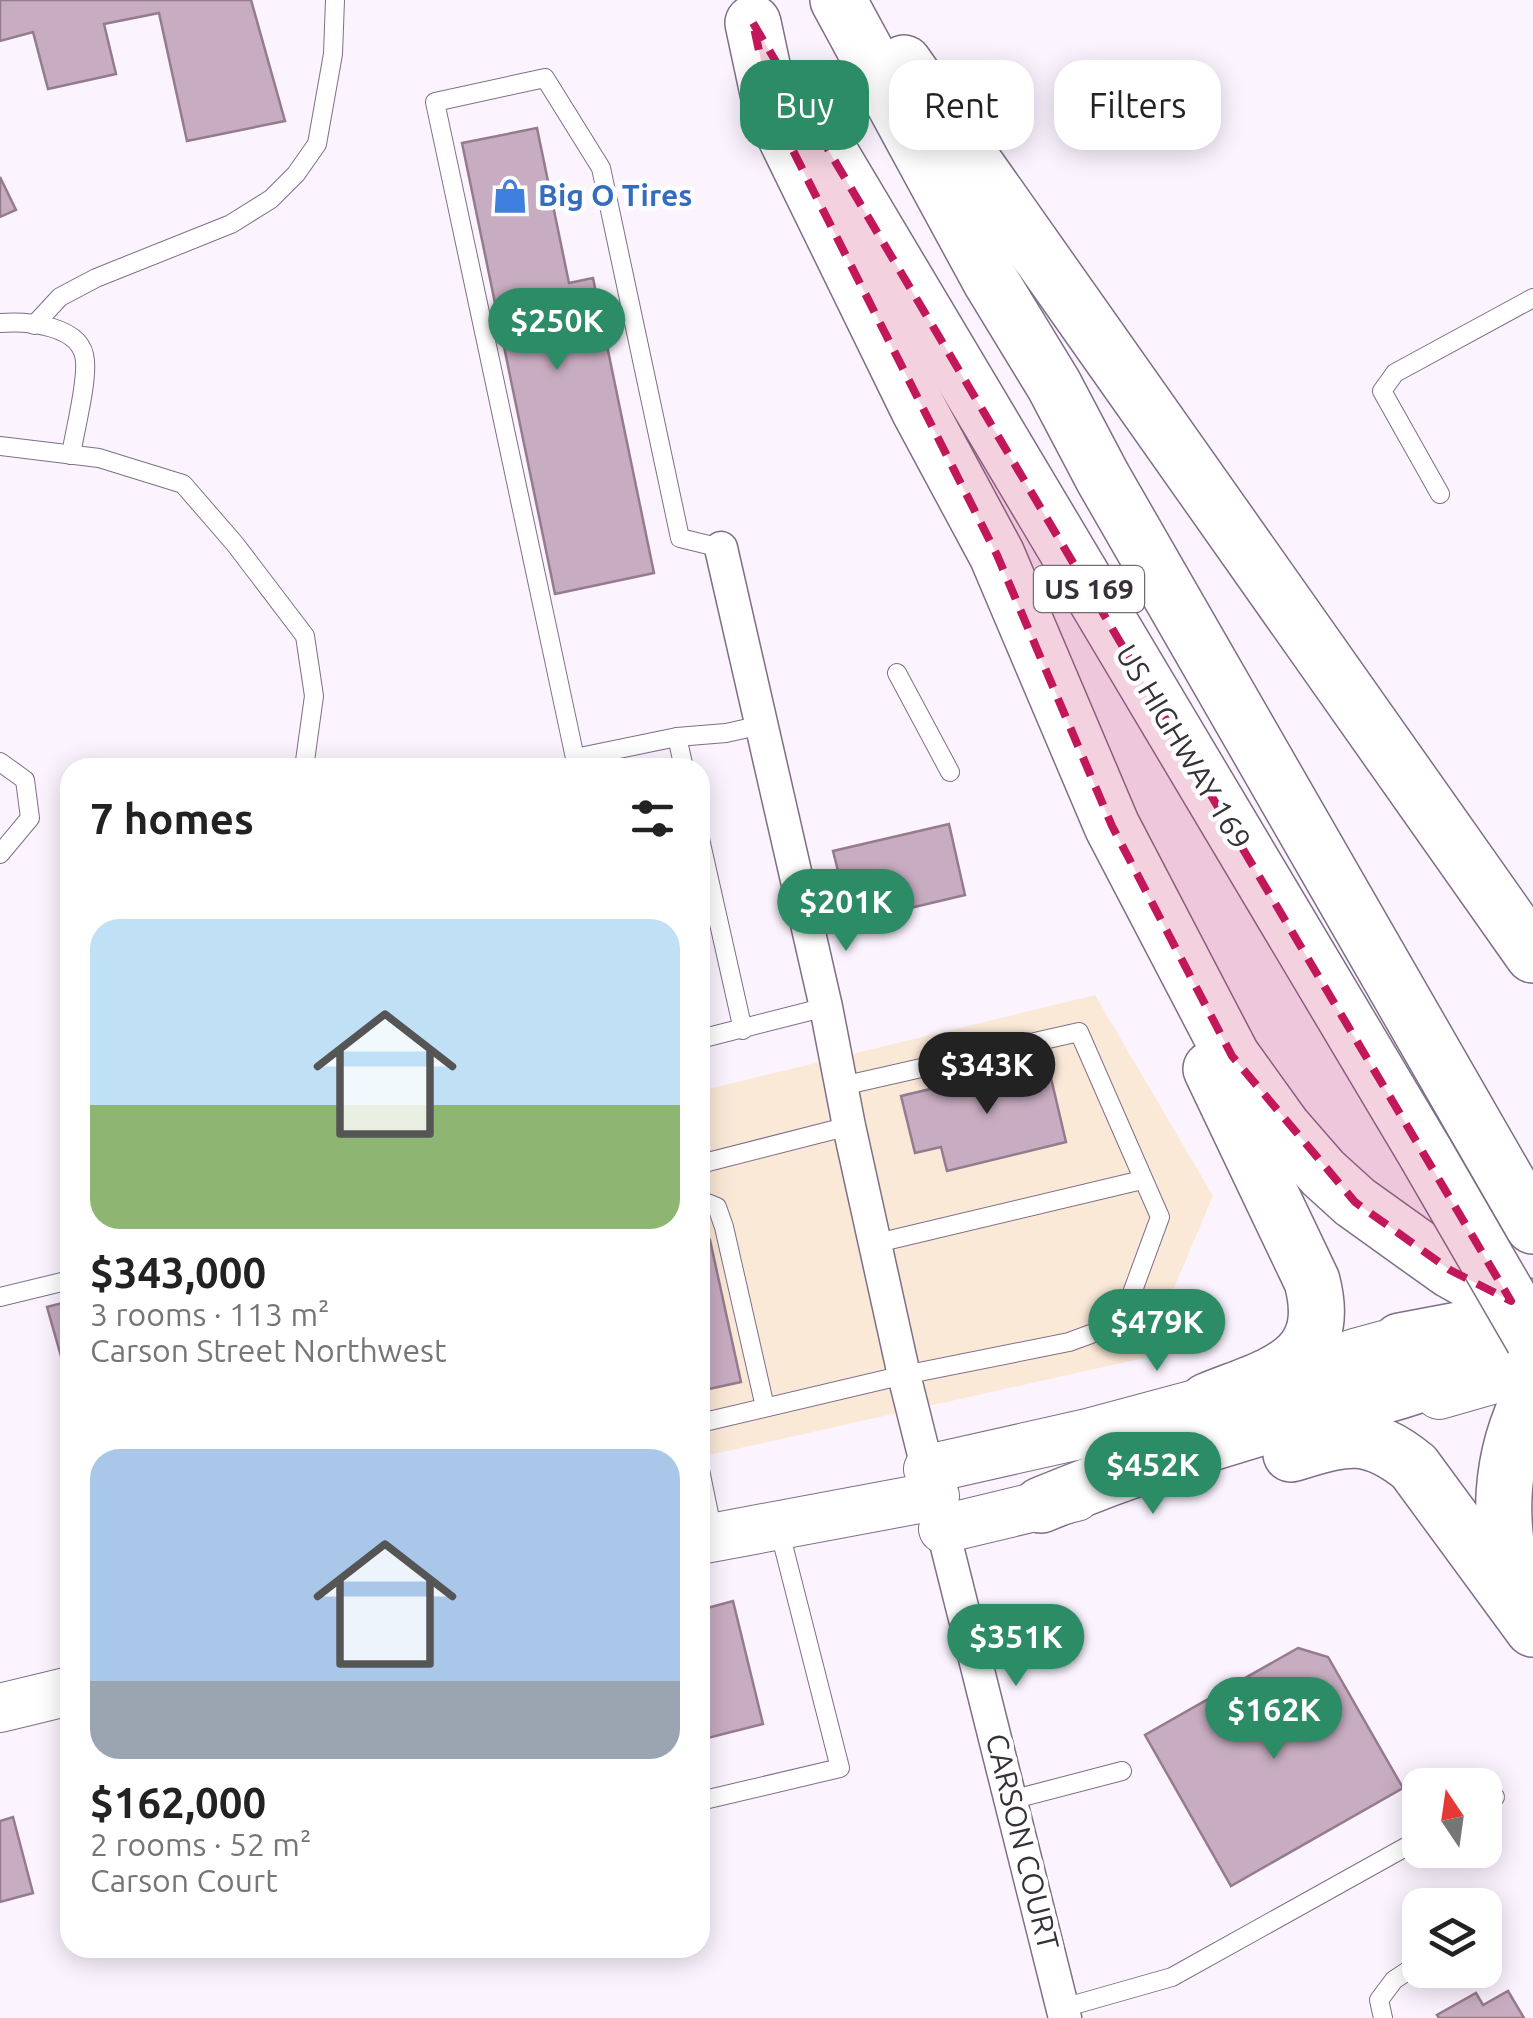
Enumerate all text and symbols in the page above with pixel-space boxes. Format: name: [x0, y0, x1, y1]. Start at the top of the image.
chip: Buy: [740, 60, 869, 150]
chip: Rent: [889, 60, 1034, 150]
chip: Filters: [1054, 60, 1221, 150]
shop icon: Big O Tires: [491, 177, 529, 215]
place label: Big O Tires: [538, 178, 692, 212]
pin: $250K: [487, 288, 627, 373]
text: $250K: [510, 302, 604, 338]
road number: US 169: [1034, 566, 1144, 612]
street label: US HIGHWAY 169: [1109, 638, 1258, 855]
icon: filters: [625, 791, 680, 846]
text: 7 homes: [90, 795, 254, 842]
pin: $201K: [776, 869, 916, 954]
text: $201K: [799, 883, 893, 919]
icon: home: [295, 984, 475, 1164]
pin: $343K: [917, 1032, 1057, 1117]
text: $343K: [940, 1046, 1034, 1082]
text: $343,000: [90, 1249, 266, 1296]
pin: $479K: [1087, 1289, 1227, 1374]
text: 3 rooms · 113 m²: [90, 1296, 330, 1332]
text: $479K: [1110, 1303, 1204, 1339]
text: Carson Street Northwest: [90, 1332, 447, 1368]
pin: $452K: [1083, 1432, 1223, 1517]
text: $452K: [1106, 1446, 1200, 1482]
icon: home: [295, 1514, 475, 1694]
pin: $351K: [946, 1604, 1086, 1689]
text: $351K: [969, 1618, 1063, 1654]
pin: $162K: [1204, 1677, 1344, 1762]
text: $162K: [1227, 1691, 1321, 1727]
street label: CARSON COURT: [980, 1730, 1066, 1954]
north arrow: [1402, 1768, 1502, 1868]
map controls: [1402, 1768, 1502, 1988]
text: $162,000: [90, 1779, 266, 1826]
text: 2 rooms · 52 m²: [90, 1826, 311, 1862]
text: Carson Court: [90, 1862, 278, 1898]
button: layers: [1402, 1888, 1502, 1988]

